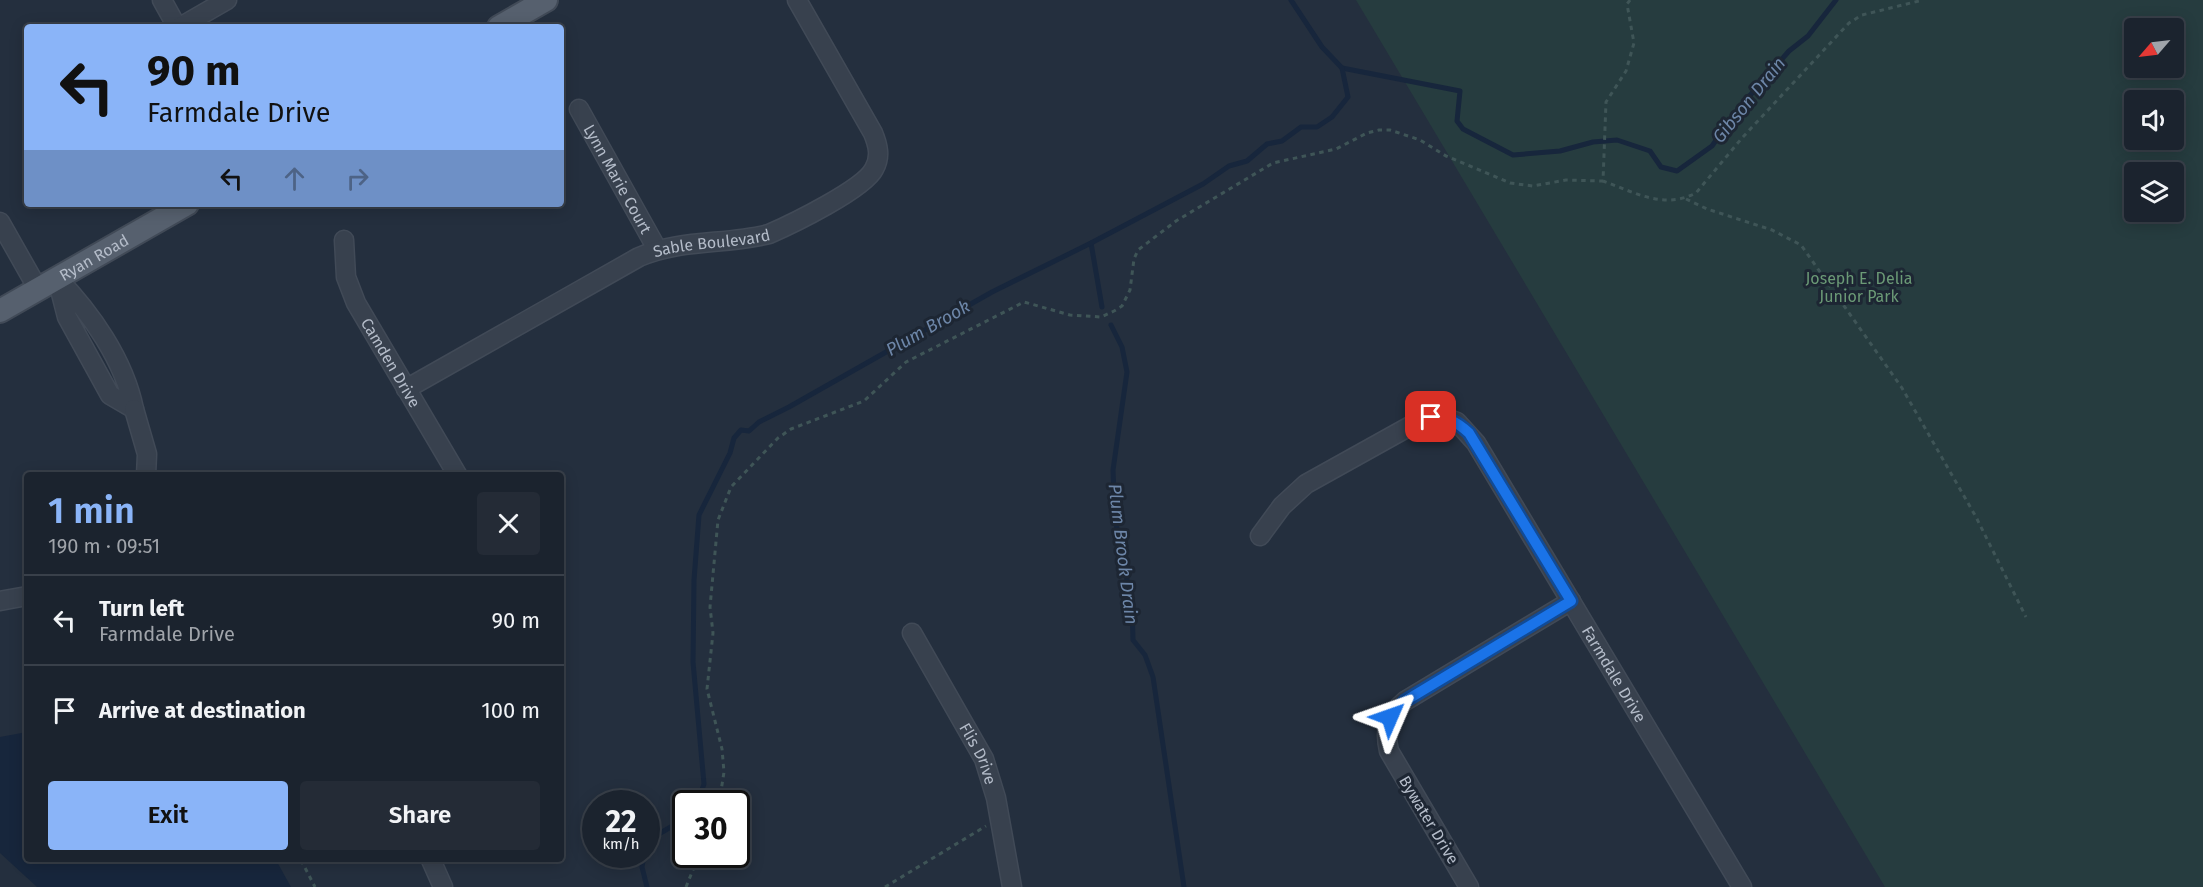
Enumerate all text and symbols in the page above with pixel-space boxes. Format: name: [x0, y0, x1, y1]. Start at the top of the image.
north arrow: [2124, 18, 2184, 78]
map controls: [2124, 18, 2184, 222]
text: 90 m: [147, 46, 241, 96]
icon: left: [48, 48, 126, 126]
water label: Gibson Drain: [1708, 53, 1790, 147]
button: sound: [2124, 90, 2184, 150]
text: Farmdale Drive: [147, 97, 330, 129]
street label: Lynn Marie Court: [580, 121, 656, 237]
icon: left: [215, 162, 248, 195]
icon: ahead: [278, 162, 311, 195]
icon: right: [341, 162, 374, 195]
button: layers: [2124, 162, 2184, 222]
street label: Sable Boulevard: [651, 225, 772, 261]
street label: Ryan Road: [56, 230, 132, 285]
park label: Joseph E. Delia Junior Park: [1805, 269, 1913, 306]
water label: Plum Brook: [882, 295, 974, 361]
street label: Camden Drive: [357, 314, 425, 411]
pin: [1405, 391, 1456, 442]
icon: arrive: [1414, 400, 1447, 433]
water label: Plum Brook Drain: [1103, 482, 1143, 626]
text: 1 min: [48, 489, 135, 533]
button: close: [477, 492, 540, 555]
text: 190 m · 09:51: [48, 534, 160, 558]
text: Turn left: [99, 595, 184, 622]
icon: left: [48, 604, 81, 637]
text: 90 m: [491, 607, 540, 634]
text: Farmdale Drive: [99, 622, 235, 646]
street label: Farmdale Drive: [1578, 622, 1650, 725]
position arrow: [1358, 685, 1422, 749]
icon: arrive: [48, 694, 81, 727]
text: Arrive at destination: [99, 697, 306, 724]
text: 100 m: [481, 697, 540, 724]
street label: Flis Drive: [956, 719, 1001, 787]
street label: Bywater Drive: [1395, 772, 1463, 868]
button: Exit: [48, 781, 288, 850]
button: Share: [300, 781, 540, 850]
speed limit sign: 30: [672, 790, 750, 868]
text: 22: [605, 804, 637, 840]
text: km/h: [602, 835, 640, 853]

